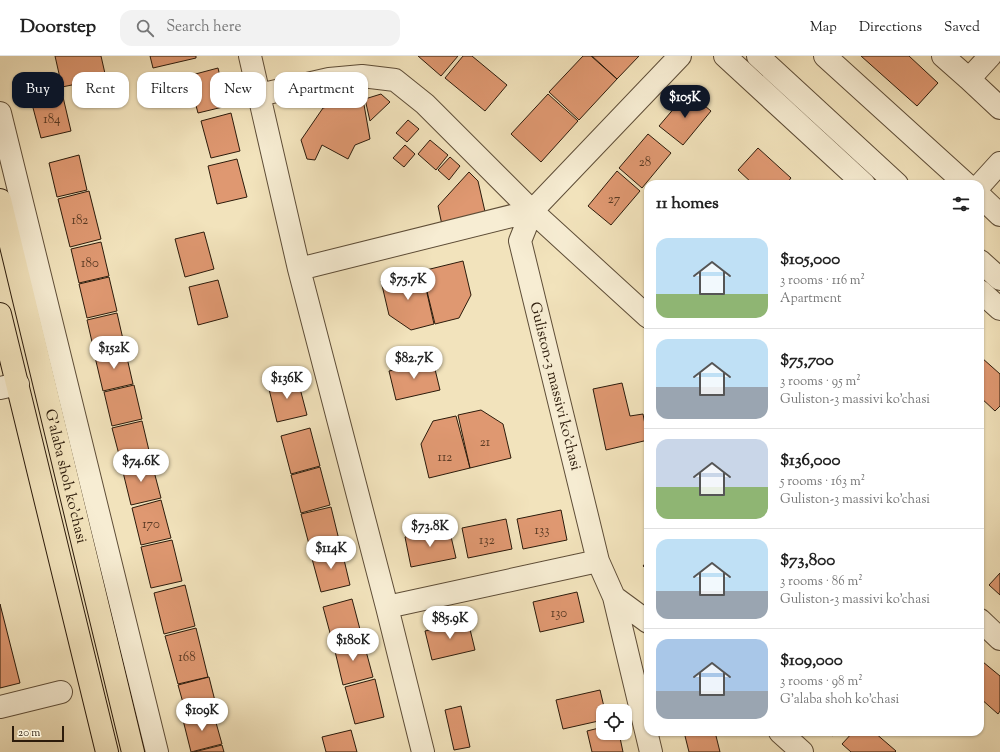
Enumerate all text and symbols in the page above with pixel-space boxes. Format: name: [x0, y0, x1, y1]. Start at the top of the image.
search box: [120, 10, 400, 46]
text: Doorstep: [20, 14, 96, 41]
icon: search: [134, 17, 156, 39]
text: Search here: [166, 17, 241, 38]
text: Map: [810, 18, 837, 38]
text: Directions: [859, 18, 922, 38]
text: Saved: [944, 18, 980, 38]
chip: Buy: [12, 72, 64, 108]
chip: Rent: [72, 72, 129, 108]
chip: Filters: [137, 72, 202, 108]
chip: New: [210, 72, 266, 108]
chip: Apartment: [274, 72, 368, 108]
pin: $105K: [657, 85, 713, 119]
text: $105K: [669, 89, 701, 107]
house number: 184: [43, 111, 61, 129]
house number: 28: [639, 154, 651, 172]
house number: 27: [608, 191, 621, 209]
text: 11 homes: [656, 192, 719, 216]
icon: filters: [950, 193, 972, 215]
house number: 182: [72, 212, 88, 230]
text: $105,000: [780, 248, 840, 272]
icon: home: [688, 254, 736, 302]
house number: 180: [81, 255, 99, 273]
pin: $75.7K: [375, 267, 441, 301]
text: $75.7K: [389, 271, 427, 289]
text: 3 rooms · 116 m²: [780, 272, 865, 290]
text: Apartment: [780, 290, 841, 308]
street label: Guliston-3 massivi ko'chasi: [523, 300, 586, 473]
pin: $152K: [86, 336, 142, 370]
text: $152K: [98, 340, 130, 358]
pin: $82.7K: [381, 346, 447, 380]
text: $75,700: [780, 349, 834, 373]
text: $82.7K: [395, 350, 433, 368]
icon: home: [688, 355, 736, 403]
pin: $136K: [259, 366, 315, 400]
text: $136K: [271, 370, 303, 388]
text: 3 rooms · 95 m²: [780, 373, 861, 391]
text: Guliston-3 massivi ko'chasi: [780, 391, 930, 409]
street label: G'alaba shoh ko'chasi: [39, 407, 91, 546]
house number: 21: [480, 434, 491, 452]
pin: $74.6K: [108, 449, 174, 483]
house number: 112: [438, 449, 452, 467]
text: $136,000: [780, 449, 840, 473]
text: $74.6K: [122, 453, 160, 471]
icon: home: [688, 455, 736, 503]
text: 5 rooms · 163 m²: [780, 473, 865, 491]
text: Guliston-3 massivi ko'chasi: [780, 491, 930, 509]
pin: $73.8K: [397, 514, 463, 548]
house number: 170: [142, 516, 160, 534]
text: $73.8K: [411, 518, 449, 536]
house number: 133: [535, 522, 549, 540]
house number: 132: [479, 532, 495, 550]
pin: $114K: [303, 536, 359, 570]
text: $114K: [315, 540, 347, 558]
text: $73,800: [780, 549, 835, 573]
icon: home: [688, 555, 736, 603]
text: 3 rooms · 86 m²: [780, 573, 863, 591]
text: Guliston-3 massivi ko'chasi: [780, 591, 930, 609]
house number: 130: [551, 605, 567, 623]
pin: $85.9K: [417, 606, 483, 640]
text: $85.9K: [432, 610, 468, 628]
pin: $180K: [325, 628, 381, 662]
text: $180K: [336, 632, 370, 650]
house number: 168: [178, 649, 196, 667]
text: $109,000: [780, 649, 843, 673]
icon: home: [688, 655, 736, 703]
text: 3 rooms · 98 m²: [780, 673, 863, 691]
text: G'alaba shoh ko'chasi: [780, 691, 899, 709]
pin: $109K: [174, 698, 230, 732]
text: $109K: [185, 702, 219, 720]
map controls: [596, 704, 632, 740]
button: locate: [596, 704, 632, 740]
scale bar: [12, 724, 64, 743]
text: 20 m: [18, 725, 40, 741]

